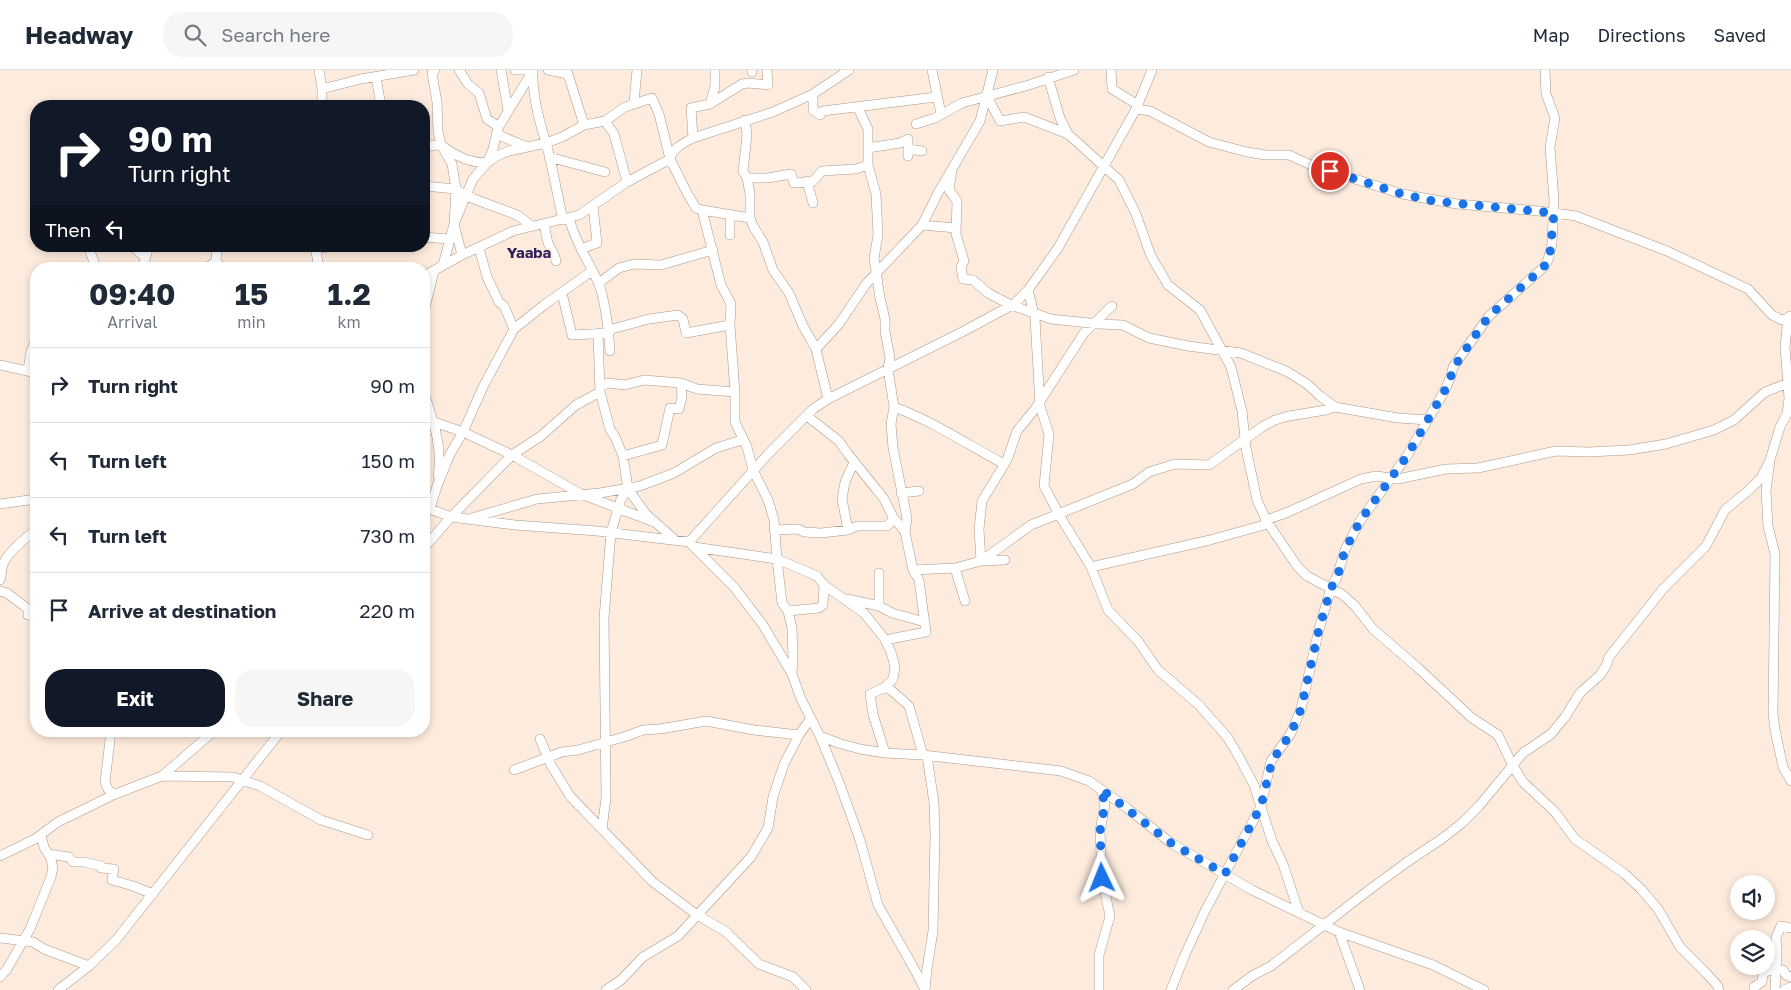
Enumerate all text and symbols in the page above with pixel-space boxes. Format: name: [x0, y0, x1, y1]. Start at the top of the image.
search box: [163, 12, 513, 57]
text: Headway: [25, 20, 133, 49]
icon: search: [181, 21, 209, 49]
text: Search here: [221, 23, 330, 46]
text: Map: [1533, 24, 1569, 46]
text: Directions: [1597, 24, 1685, 46]
text: Saved: [1713, 24, 1766, 46]
text: 90 m: [128, 118, 212, 160]
icon: right: [45, 120, 110, 185]
pin: [1309, 150, 1351, 192]
icon: arrive: [1316, 157, 1344, 185]
text: Turn right: [128, 160, 231, 187]
icon: left: [101, 215, 129, 243]
text: Then: [45, 218, 91, 241]
district label: Yaaba: [507, 243, 552, 261]
text: 09:40: [89, 276, 176, 312]
text: 15: [235, 276, 268, 312]
text: 1.2: [327, 276, 371, 312]
text: Arrival: [107, 312, 157, 332]
text: min: [237, 312, 266, 332]
text: km: [338, 312, 361, 332]
icon: right: [45, 371, 73, 399]
text: Turn right: [88, 374, 178, 397]
text: 90 m: [370, 374, 415, 397]
icon: left: [45, 446, 73, 474]
text: Turn left: [88, 449, 167, 472]
text: 150 m: [361, 449, 415, 472]
icon: left: [45, 521, 73, 549]
text: Turn left: [88, 524, 167, 547]
text: 730 m: [360, 524, 415, 547]
icon: arrive: [45, 596, 73, 624]
text: Arrive at destination: [88, 599, 276, 622]
text: 220 m: [360, 599, 415, 622]
button: Exit: [45, 669, 225, 727]
button: Share: [235, 669, 415, 727]
position arrow: [1075, 851, 1127, 903]
map controls: [1730, 875, 1775, 975]
button: sound: [1730, 875, 1775, 920]
button: layers: [1730, 930, 1775, 975]

